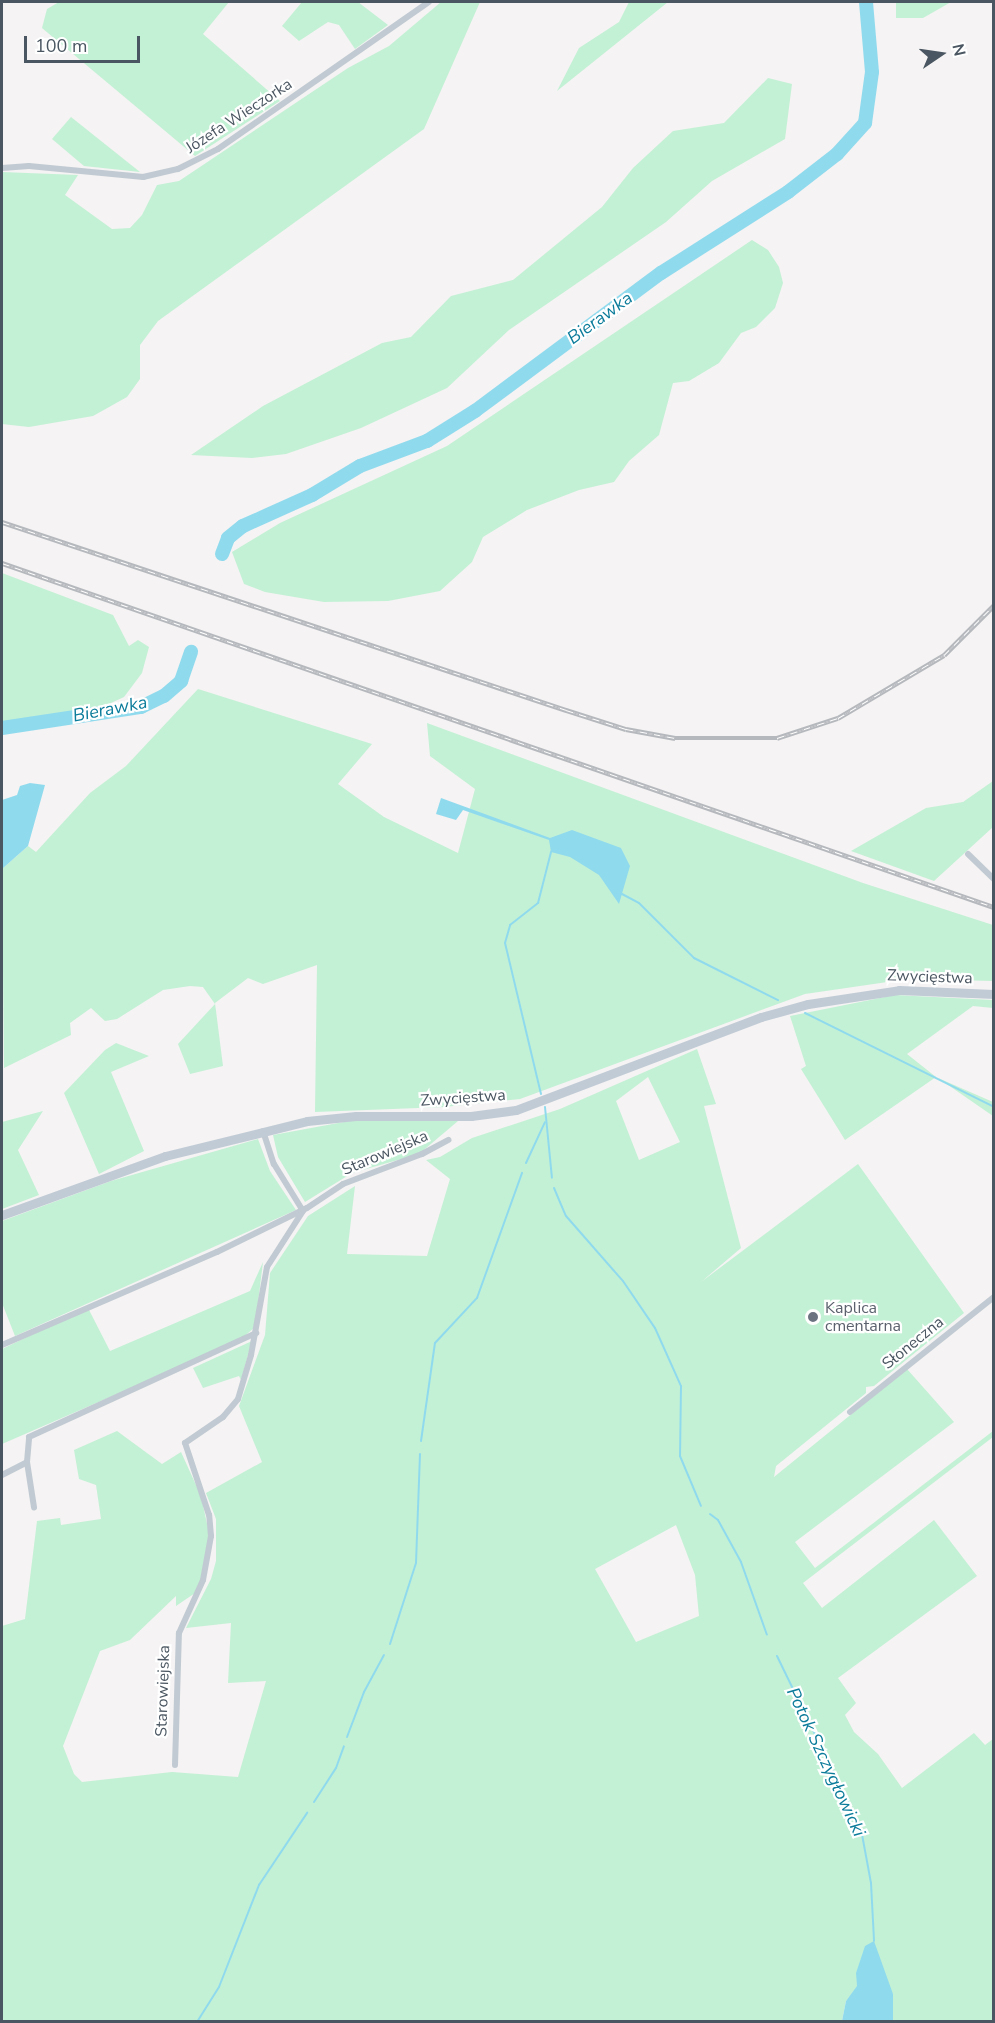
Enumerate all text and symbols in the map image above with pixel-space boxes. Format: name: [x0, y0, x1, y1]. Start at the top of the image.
scale bar: [27, 24, 142, 62]
north arrow: [911, 24, 971, 84]
text: 100 m: [35, 34, 87, 58]
text: N: [946, 42, 971, 58]
street label: Józefa Wieczorka: [182, 74, 296, 158]
water label: Bierawka: [563, 287, 637, 349]
water label: Bierawka: [71, 691, 149, 727]
street label: Zwycięstwa: [887, 966, 973, 988]
street label: Zwycięstwa: [420, 1085, 506, 1111]
street label: Starowiejska: [339, 1126, 431, 1180]
place label: Kaplica cmentarna: [825, 1298, 901, 1336]
marker: Kaplica cmentarna: [806, 1310, 820, 1324]
street label: Słoneczna: [878, 1312, 948, 1374]
street label: Starowiejska: [152, 1645, 174, 1737]
water label: Potok Szczygłowicki: [782, 1684, 870, 1840]

